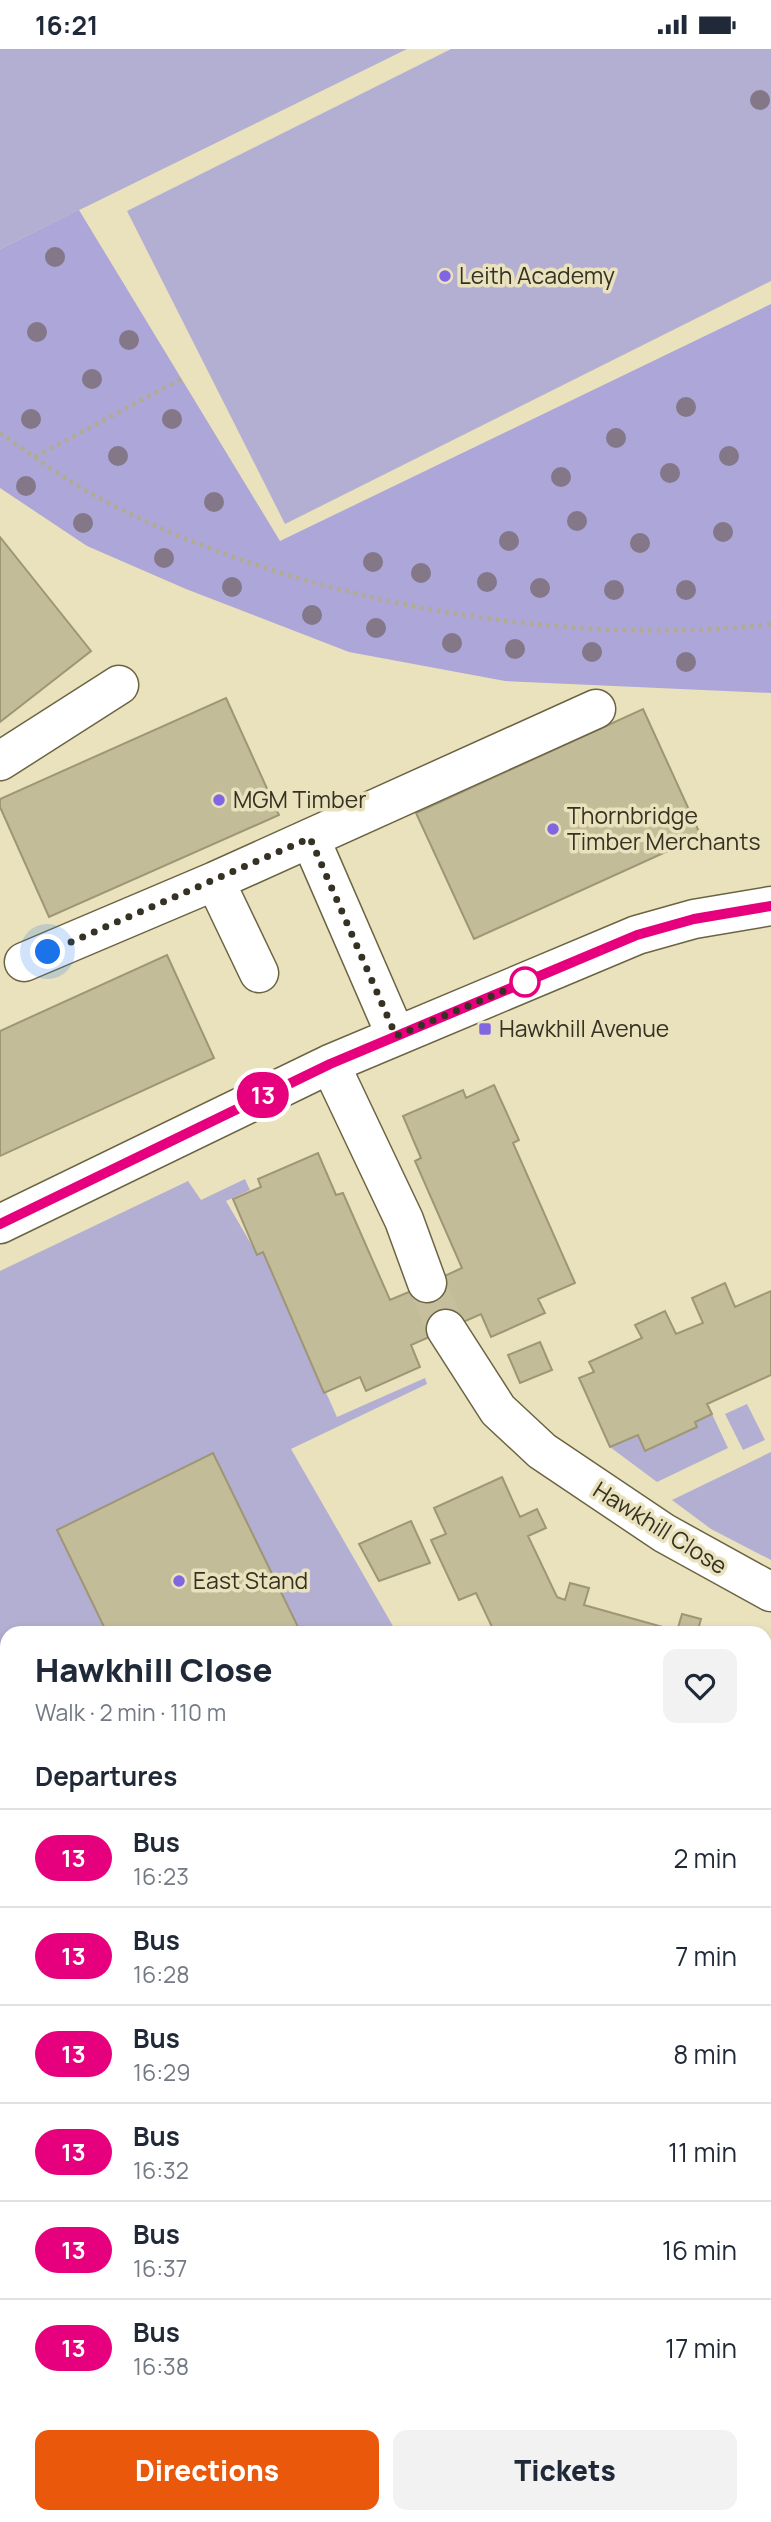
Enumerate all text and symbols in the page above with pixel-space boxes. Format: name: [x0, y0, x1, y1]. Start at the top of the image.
text: 16:21: [35, 7, 98, 43]
place label: Leith Academy: [459, 259, 615, 291]
marker: Leith Academy: [437, 268, 453, 284]
place label: MGM Timber: [233, 783, 366, 815]
marker: MGM Timber: [211, 792, 227, 808]
place label: Thornbridge Timber Merchants: [567, 799, 761, 857]
marker: Thornbridge Timber Merchants: [545, 821, 561, 837]
your location: [30, 934, 65, 969]
unlabelled marker: [510, 967, 540, 997]
place label: Hawkhill Avenue: [499, 1012, 669, 1044]
marker: Hawkhill Avenue: [477, 1021, 493, 1037]
line badge: 13: [232, 1072, 294, 1118]
text: 13: [251, 1078, 275, 1111]
street label: Hawkhill Close: [587, 1473, 734, 1581]
place label: East Stand: [193, 1564, 308, 1596]
marker: East Stand: [171, 1573, 187, 1589]
text: Hawkhill Close: [35, 1647, 272, 1692]
button: heart: [663, 1649, 737, 1723]
text: Walk · 2 min · 110 m: [35, 1696, 226, 1728]
text: Departures: [35, 1758, 177, 1794]
text: Bus: [133, 1824, 180, 1860]
text: 2 min: [673, 1840, 737, 1876]
text: 13: [61, 1841, 86, 1874]
text: 16:23: [133, 1860, 189, 1892]
text: Bus: [133, 1922, 180, 1958]
text: 7 min: [675, 1938, 737, 1974]
text: 13: [61, 1939, 86, 1972]
text: 16:28: [133, 1958, 190, 1990]
text: Bus: [133, 2020, 180, 2056]
text: 8 min: [673, 2036, 737, 2072]
text: 13: [61, 2037, 86, 2070]
text: 16:29: [133, 2056, 191, 2088]
text: Bus: [133, 2118, 180, 2154]
text: 11 min: [668, 2134, 737, 2170]
text: 13: [61, 2135, 86, 2168]
text: 16:32: [133, 2154, 189, 2186]
text: Bus: [133, 2216, 180, 2252]
text: 16 min: [662, 2232, 737, 2268]
text: 13: [61, 2233, 86, 2266]
text: 16:37: [133, 2252, 187, 2284]
text: Bus: [133, 2314, 180, 2350]
text: 17 min: [665, 2330, 737, 2366]
text: 13: [61, 2331, 86, 2364]
text: 16:38: [133, 2350, 189, 2382]
button: Directions: [35, 2430, 379, 2510]
button: Tickets: [393, 2430, 737, 2510]

